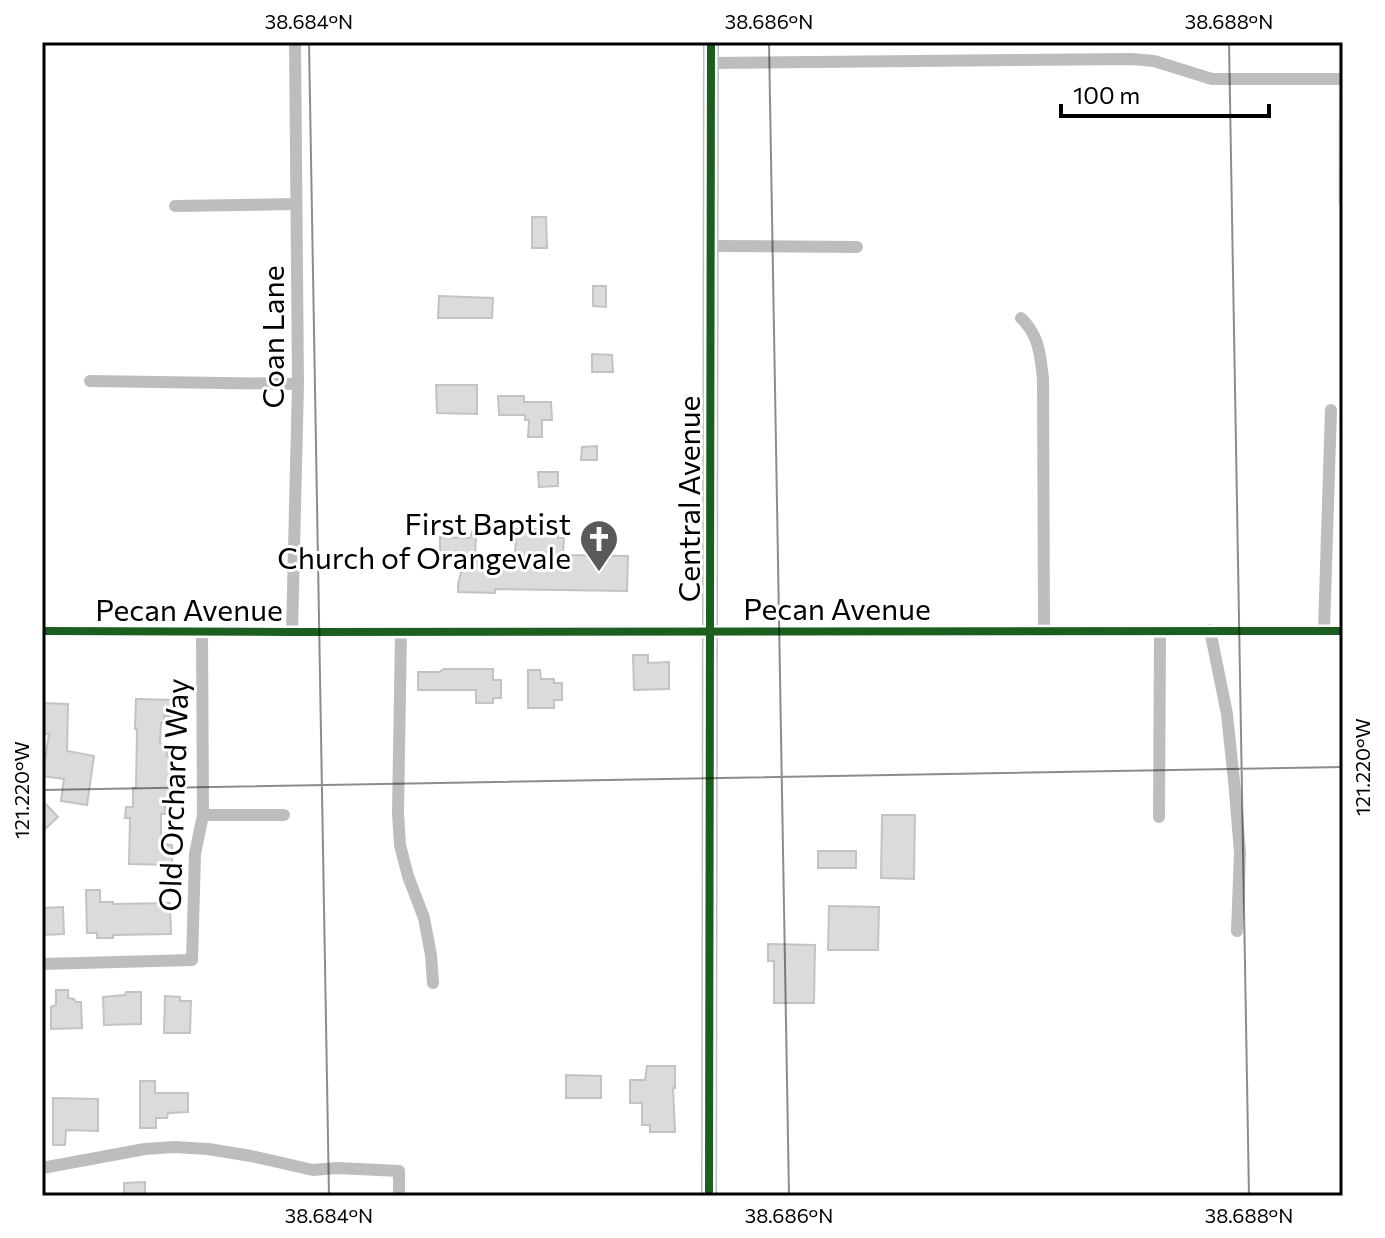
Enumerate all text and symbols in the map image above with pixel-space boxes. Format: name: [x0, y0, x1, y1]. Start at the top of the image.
text: 38.684°N: [265, 9, 353, 33]
text: 38.686°N: [725, 9, 813, 33]
text: 38.688°N: [1185, 9, 1273, 33]
scale bar: [1061, 68, 1269, 118]
text: 100 m: [1073, 80, 1140, 109]
street label: Coan Lane: [253, 266, 290, 408]
street label: Central Avenue: [669, 396, 706, 602]
place label: First Baptist Church of Orangevale: [277, 504, 571, 575]
church icon: First Baptist Church of Orangevale: [578, 518, 620, 573]
street label: Pecan Avenue: [743, 589, 931, 626]
street label: Pecan Avenue: [95, 590, 283, 627]
street label: Old Orchard Way: [149, 678, 195, 912]
text: 121.220°W: [1350, 718, 1374, 816]
text: 121.220°W: [9, 741, 33, 839]
text: 38.684°N: [285, 1203, 373, 1227]
text: 38.686°N: [745, 1203, 833, 1227]
text: 38.688°N: [1205, 1203, 1293, 1227]

